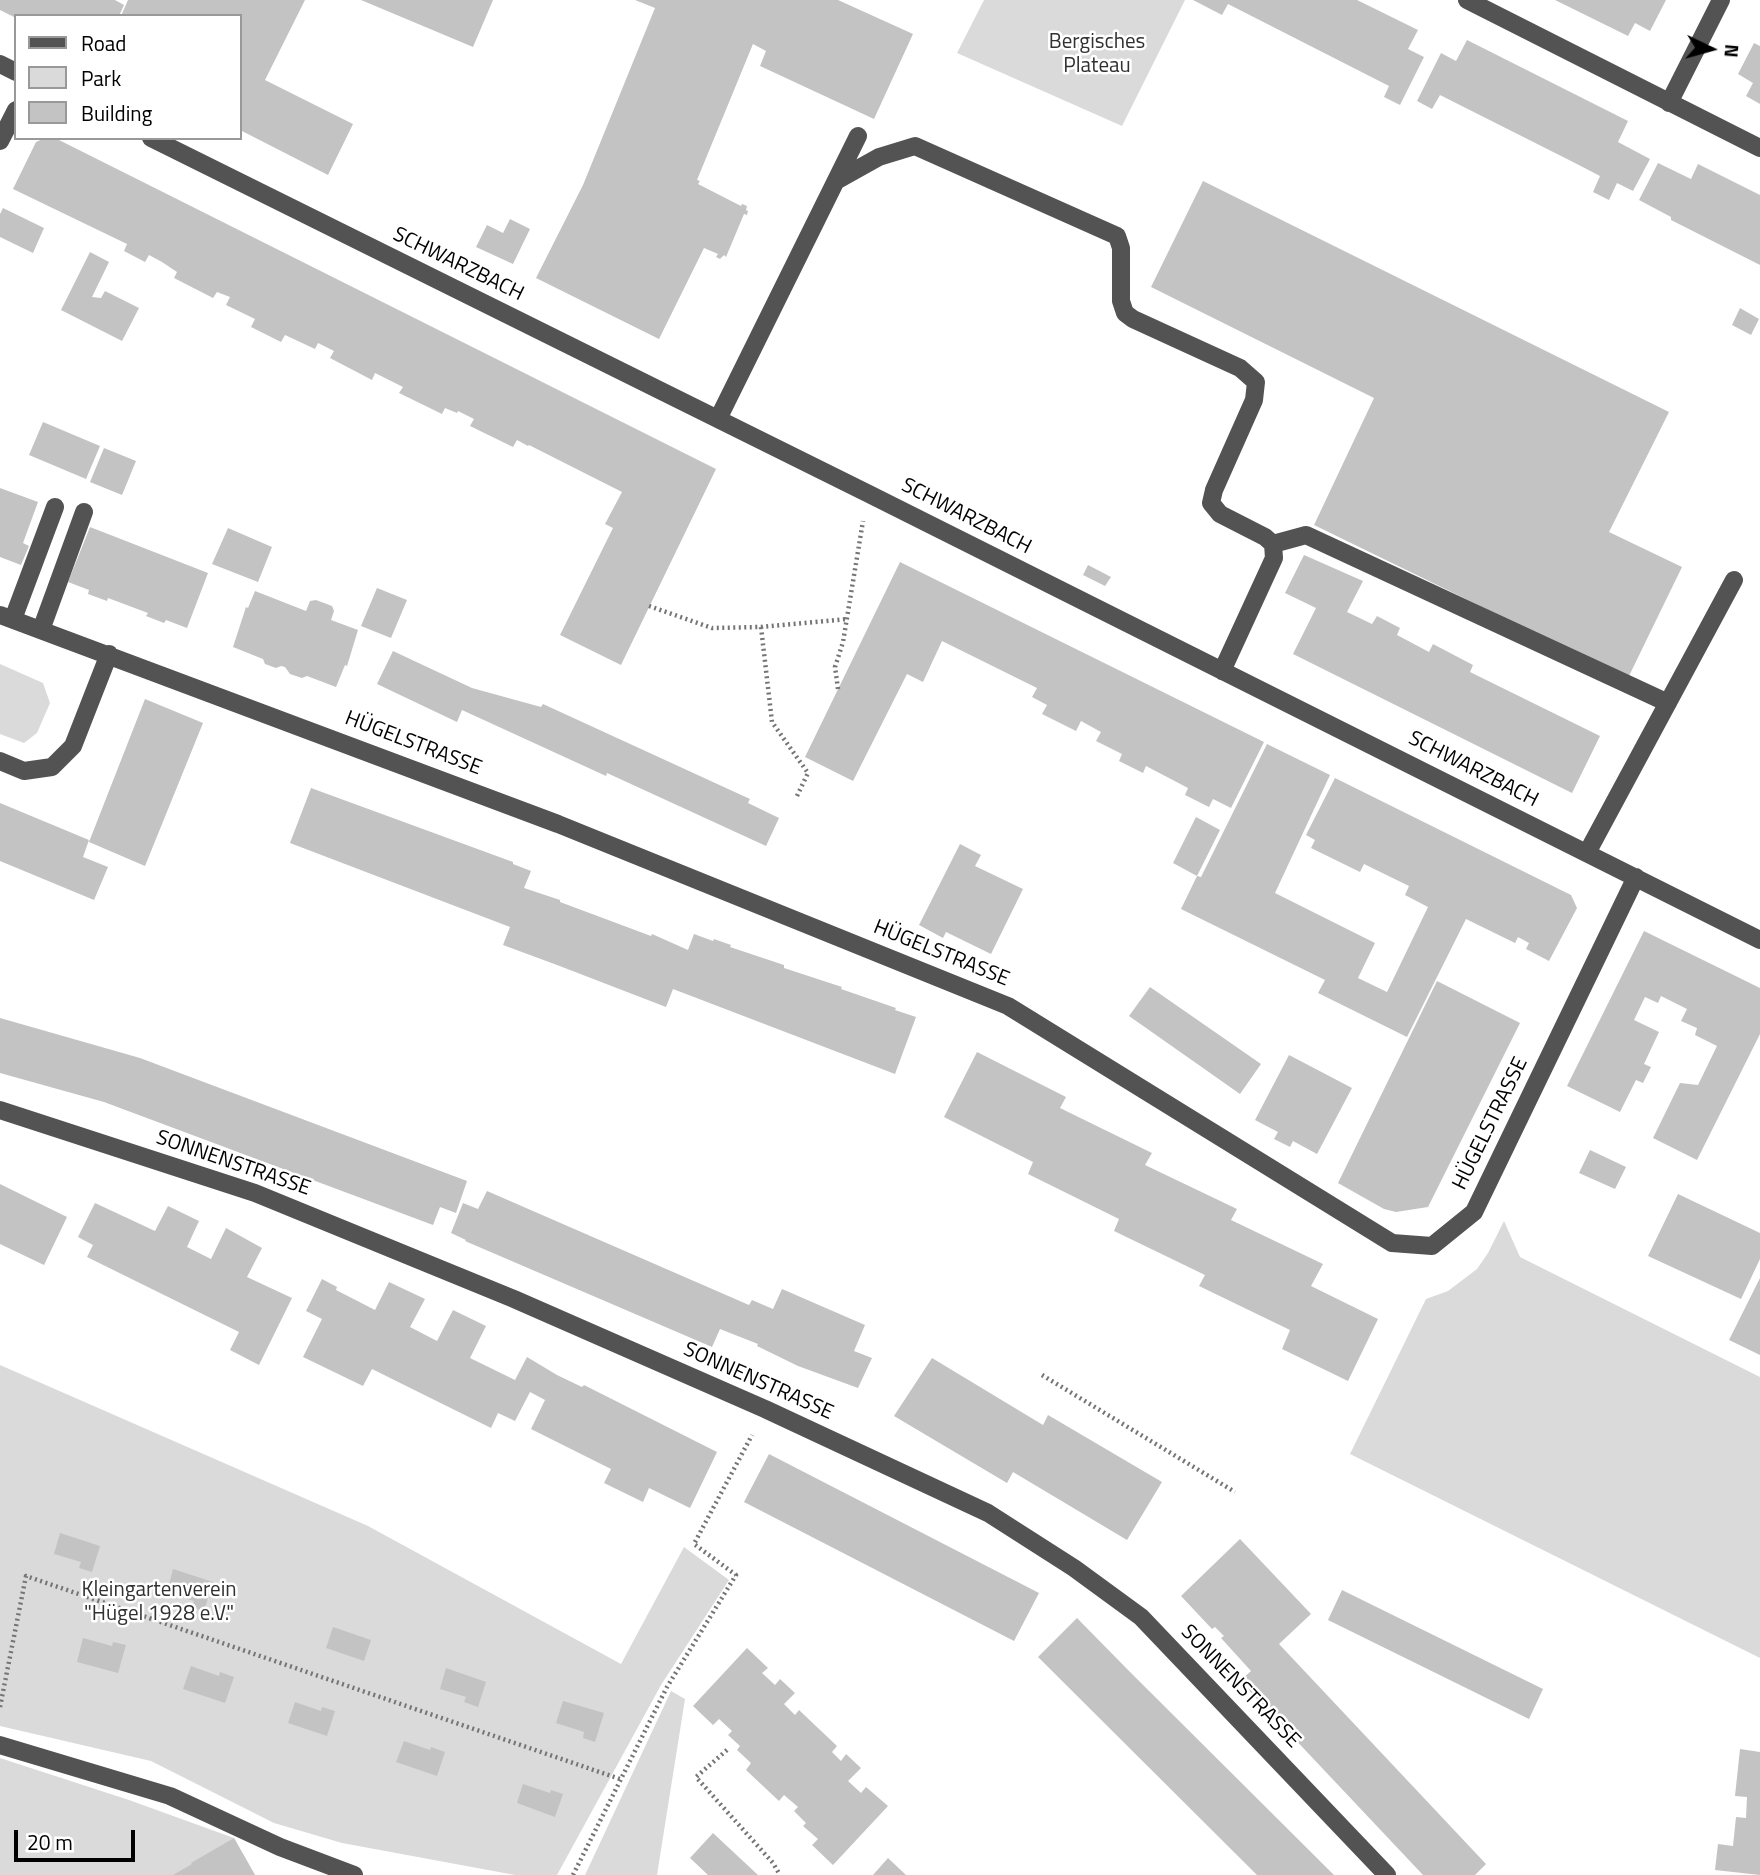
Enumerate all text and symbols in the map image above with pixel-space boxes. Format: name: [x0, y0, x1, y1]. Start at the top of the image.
legend: [14, 14, 242, 140]
north arrow: [1676, 14, 1746, 84]
text: Road: [81, 27, 126, 59]
park label: Bergisches Plateau: [1049, 30, 1145, 80]
text: N: [1717, 43, 1747, 59]
text: Park: [81, 62, 121, 94]
text: Building: [81, 97, 152, 129]
street label: SCHWARZBACH: [388, 222, 528, 308]
street label: SCHWARZBACH: [897, 473, 1035, 561]
street label: HÜGELSTRASSE: [341, 706, 485, 782]
street label: SCHWARZBACH: [1404, 726, 1542, 814]
street label: HÜGELSTRASSE: [869, 915, 1013, 993]
street label: HÜGELSTRASSE: [1448, 1054, 1534, 1194]
street label: SONNENSTRASSE: [153, 1126, 313, 1202]
street label: SONNENSTRASSE: [679, 1338, 837, 1426]
park label: Kleingartenverein "Hügel 1928 e.V.": [81, 1578, 237, 1628]
street label: SONNENSTRASSE: [1175, 1620, 1305, 1754]
scale bar: [18, 1815, 138, 1859]
text: 20 m: [27, 1826, 73, 1858]

